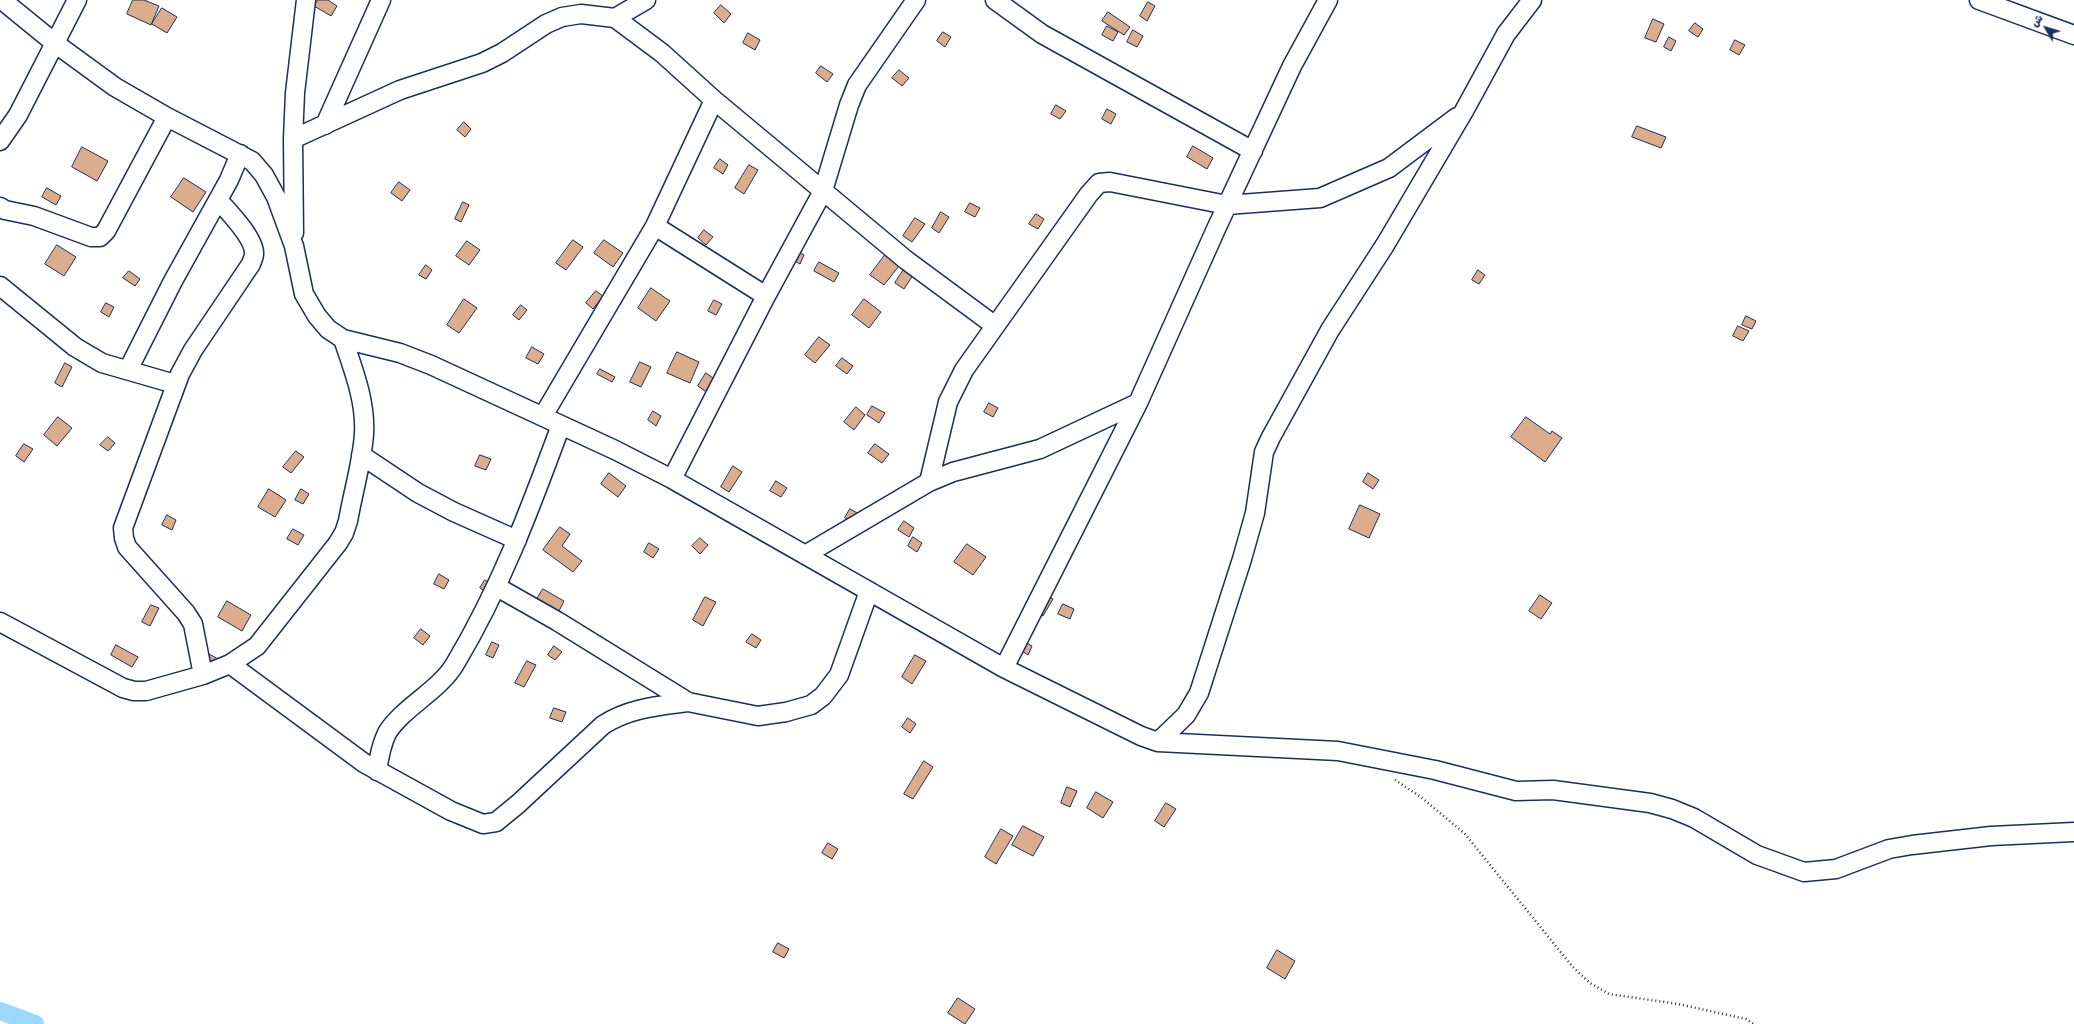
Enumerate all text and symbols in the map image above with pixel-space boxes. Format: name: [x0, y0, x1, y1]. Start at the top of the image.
north arrow: [2026, 8, 2066, 48]
text: ش: [2026, 10, 2047, 30]

